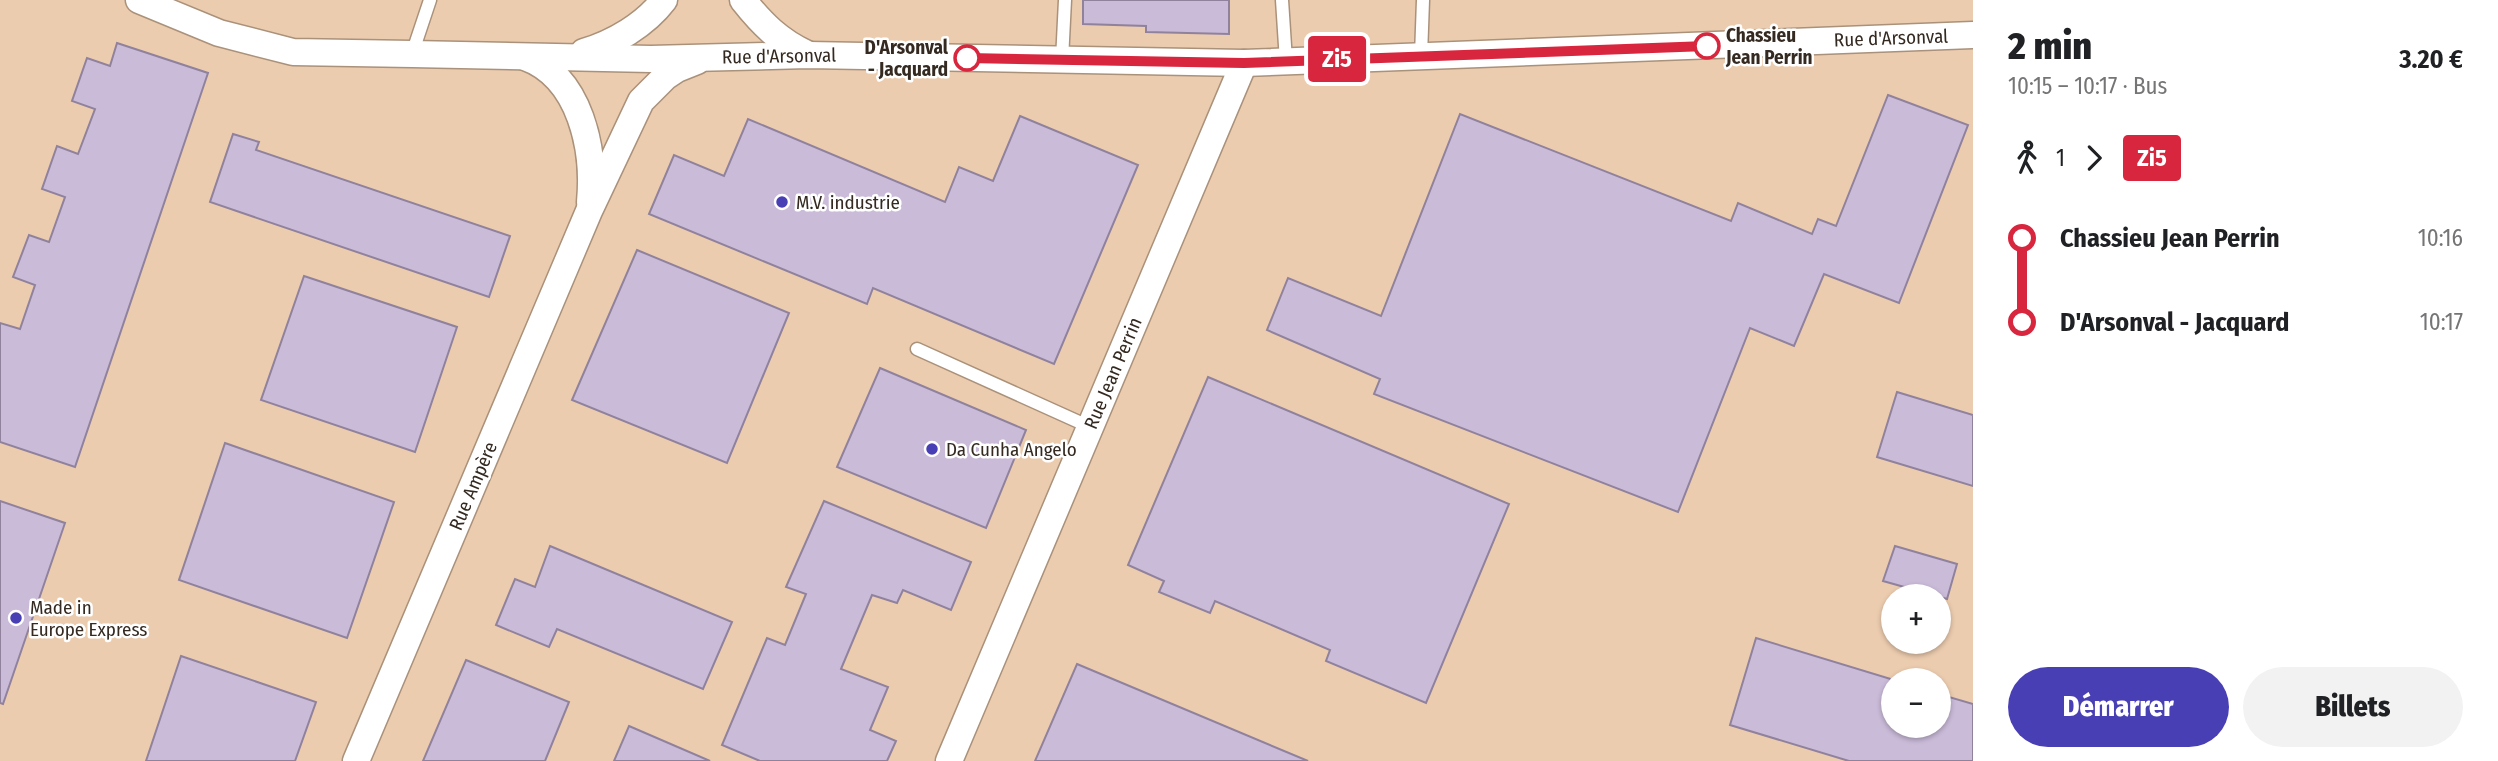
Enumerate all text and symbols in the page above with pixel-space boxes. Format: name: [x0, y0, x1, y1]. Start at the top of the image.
text: 2 min: [2008, 23, 2092, 69]
place label: Chassieu Jean Perrin: [1725, 24, 1813, 69]
street label: Rue d'Arsonval: [1833, 25, 1949, 51]
marker: Chassieu Jean Perrin: [1694, 33, 1720, 59]
place label: D'Arsonval - Jacquard: [865, 36, 949, 81]
line badge: Zi5: [1297, 36, 1377, 82]
street label: Rue d'Arsonval: [722, 44, 836, 68]
text: 3.20 €: [2399, 44, 2463, 75]
marker: D'Arsonval - Jacquard: [954, 45, 980, 71]
text: Zi5: [1322, 45, 1352, 73]
text: 10:15 – 10:17 · Bus: [2008, 72, 2167, 100]
icon: walk: [2008, 139, 2046, 177]
icon: forward: [2075, 139, 2113, 177]
text: 1: [2056, 144, 2065, 172]
text: Zi5: [2137, 144, 2167, 172]
place label: M.V. industrie: [796, 191, 900, 214]
marker: M.V. industrie: [774, 194, 790, 210]
text: Chassieu Jean Perrin: [2060, 223, 2280, 254]
text: 10:16: [2418, 224, 2463, 252]
text: D'Arsonval - Jacquard: [2060, 307, 2290, 338]
text: 10:17: [2420, 308, 2463, 336]
street label: Rue Jean Perrin: [1079, 314, 1147, 432]
street label: Rue Ampère: [444, 438, 502, 534]
place label: Da Cunha Angelo: [946, 438, 1077, 461]
marker: Da Cunha Angelo: [924, 441, 940, 457]
map controls: [1881, 584, 1951, 738]
button: +: [1881, 584, 1951, 654]
place label: Made in Europe Express: [30, 596, 147, 641]
marker: Made in Europe Express: [8, 610, 24, 626]
button: Démarrer: [2008, 667, 2229, 747]
button: Billets: [2243, 667, 2463, 747]
button: −: [1881, 668, 1951, 738]

